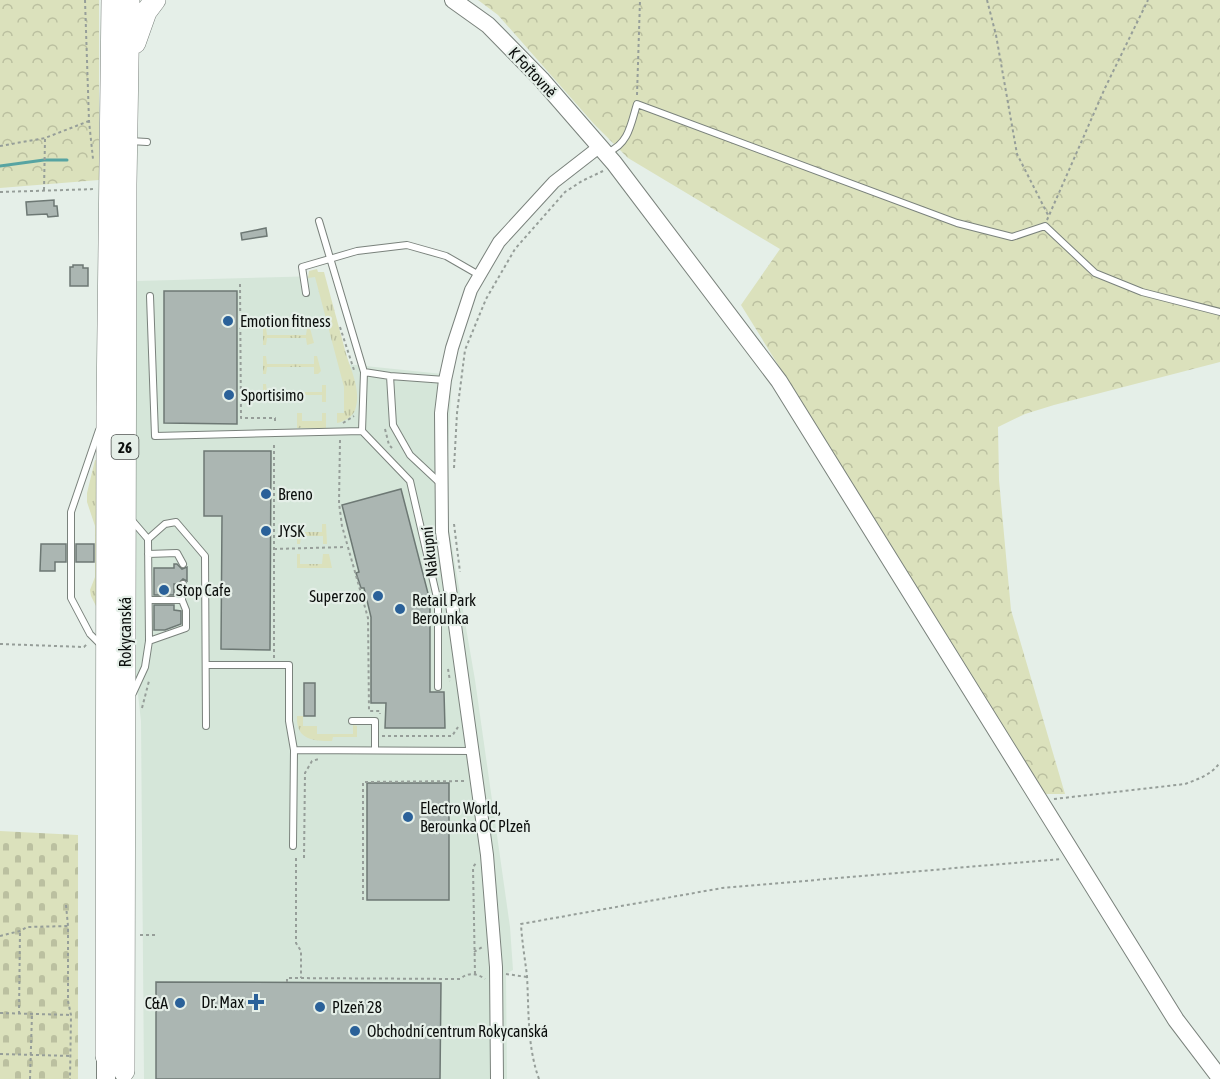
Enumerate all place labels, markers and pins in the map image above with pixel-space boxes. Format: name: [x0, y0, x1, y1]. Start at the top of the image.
place label: Emotion fitness: [240, 312, 331, 330]
marker: Emotion fitness: [221, 314, 235, 328]
place label: Sportisimo: [241, 386, 304, 405]
marker: Sportisimo: [222, 388, 236, 402]
place label: Breno: [278, 485, 313, 503]
marker: Breno: [259, 487, 273, 501]
place label: JYSK: [278, 522, 305, 540]
marker: JYSK: [259, 524, 273, 538]
place label: Stop Cafe: [176, 581, 231, 600]
marker: Stop Cafe: [157, 583, 171, 597]
place label: Super zoo: [309, 587, 366, 606]
marker: Super zoo: [371, 589, 385, 603]
place label: Retail Park Berounka: [412, 591, 476, 627]
marker: Retail Park Berounka: [393, 602, 407, 616]
place label: Electro World, Berounka OC Plzeň: [420, 799, 531, 835]
marker: Electro World, Berounka OC Plzeň: [401, 810, 415, 824]
place label: Dr. Max: [201, 993, 245, 1011]
place label: C&A: [145, 994, 168, 1012]
marker: Dr. Max: [249, 995, 263, 1009]
marker: C&A: [173, 996, 187, 1010]
place label: Plzeň 28: [332, 998, 382, 1016]
marker: Plzeň 28: [313, 1000, 327, 1014]
place label: Obchodní centrum Rokycanská: [367, 1022, 548, 1041]
marker: Obchodní centrum Rokycanská: [348, 1024, 362, 1038]

